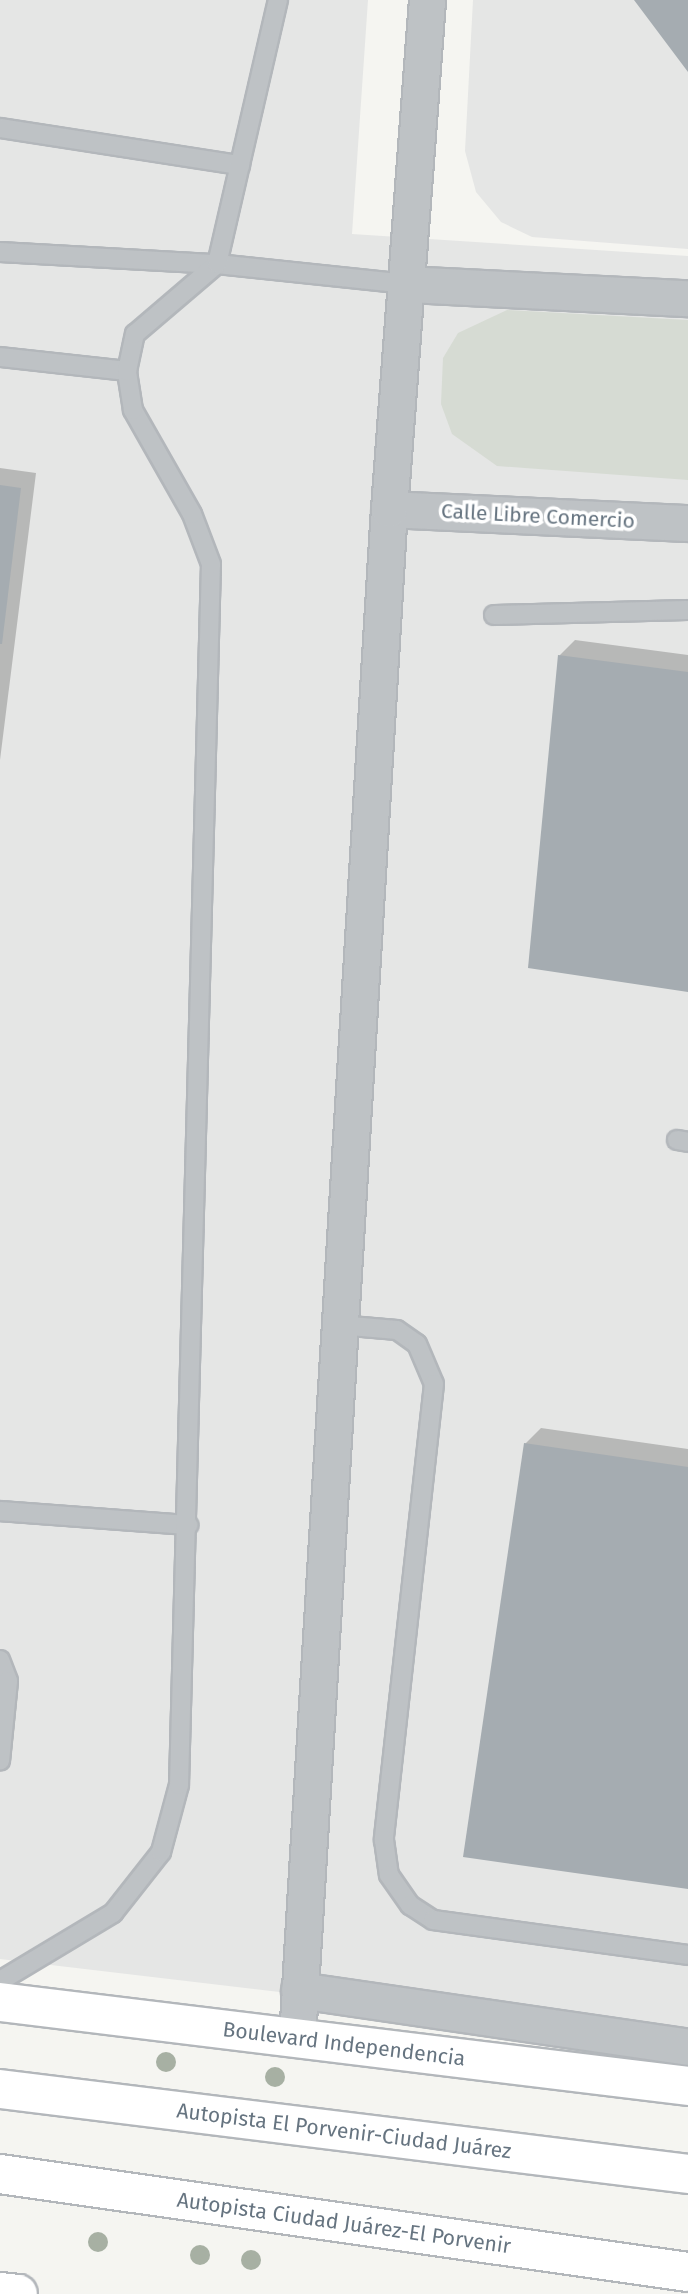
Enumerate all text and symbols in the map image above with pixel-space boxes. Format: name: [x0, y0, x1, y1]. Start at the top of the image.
street label: Calle Libre Comercio: [440, 498, 636, 534]
street label: Boulevard Independencia: [221, 2017, 467, 2071]
street label: Autopista El Porvenir-Ciudad Juárez: [175, 2098, 513, 2164]
street label: Autopista Ciudad Juárez-El Porvenir: [175, 2187, 513, 2259]

